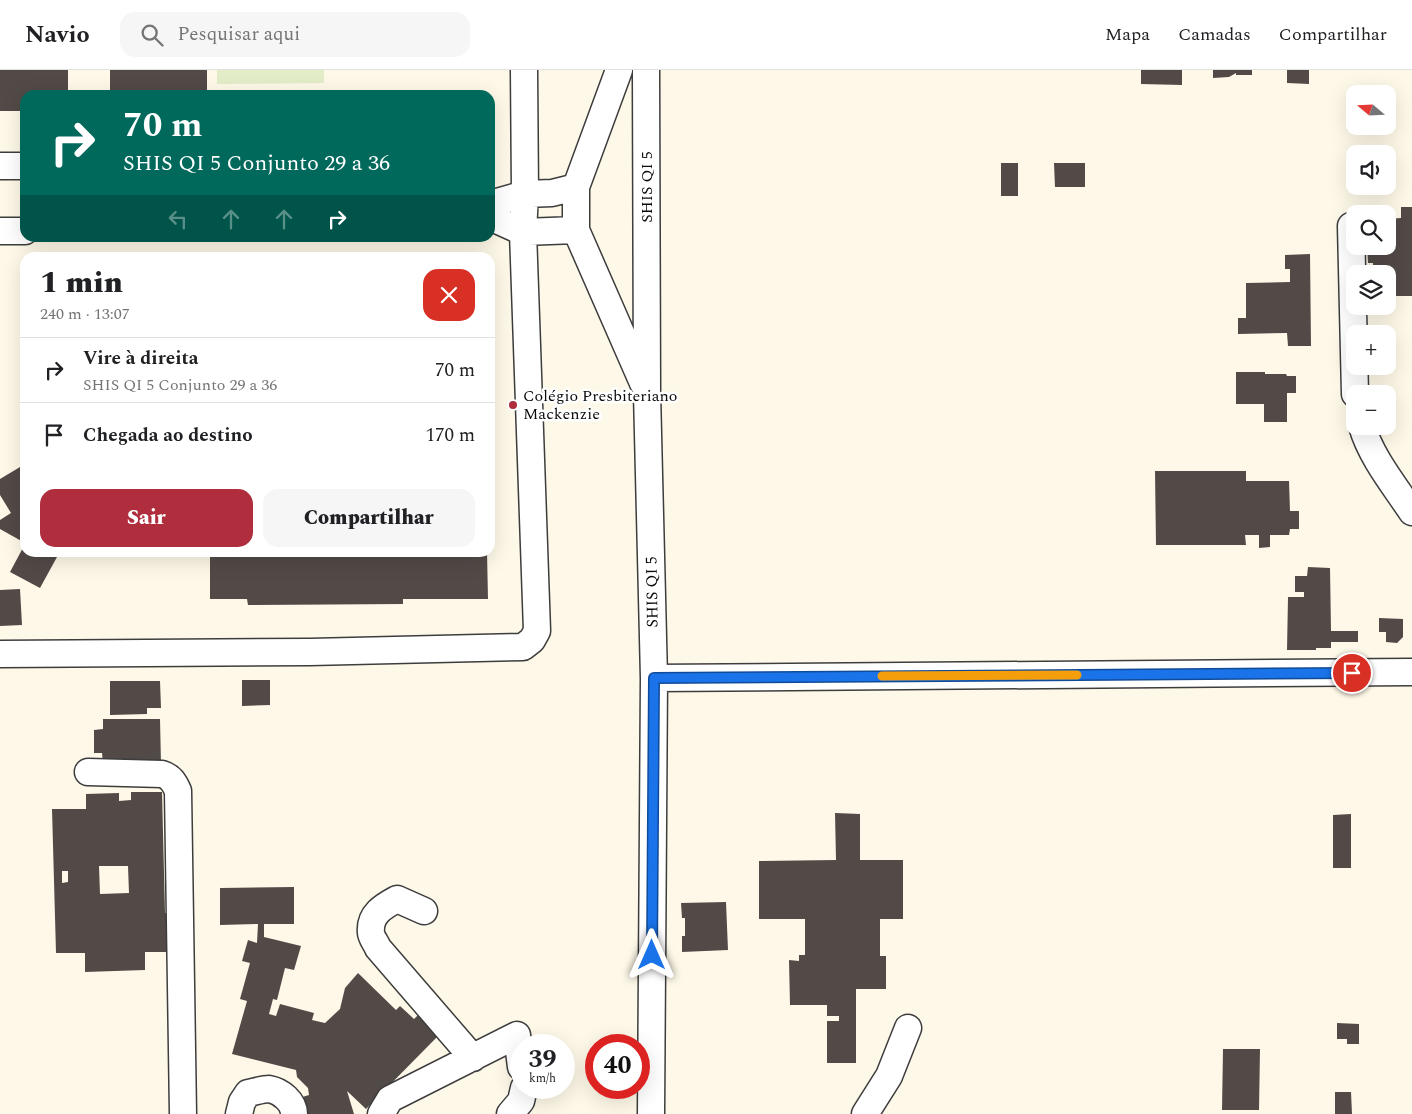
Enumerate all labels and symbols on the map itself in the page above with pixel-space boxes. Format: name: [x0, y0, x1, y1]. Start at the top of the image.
north arrow: [1346, 85, 1396, 135]
street label: SHIS QI 5: [635, 151, 659, 223]
place label: Colégio Presbiteriano Mackenzie: [523, 384, 678, 426]
marker: Colégio Presbiteriano Mackenzie: [507, 399, 519, 411]
street label: SHIS QI 5: [639, 556, 665, 628]
pin: [1331, 652, 1373, 694]
position arrow: [625, 928, 677, 980]
speed limit sign: 40: [585, 1034, 650, 1099]

